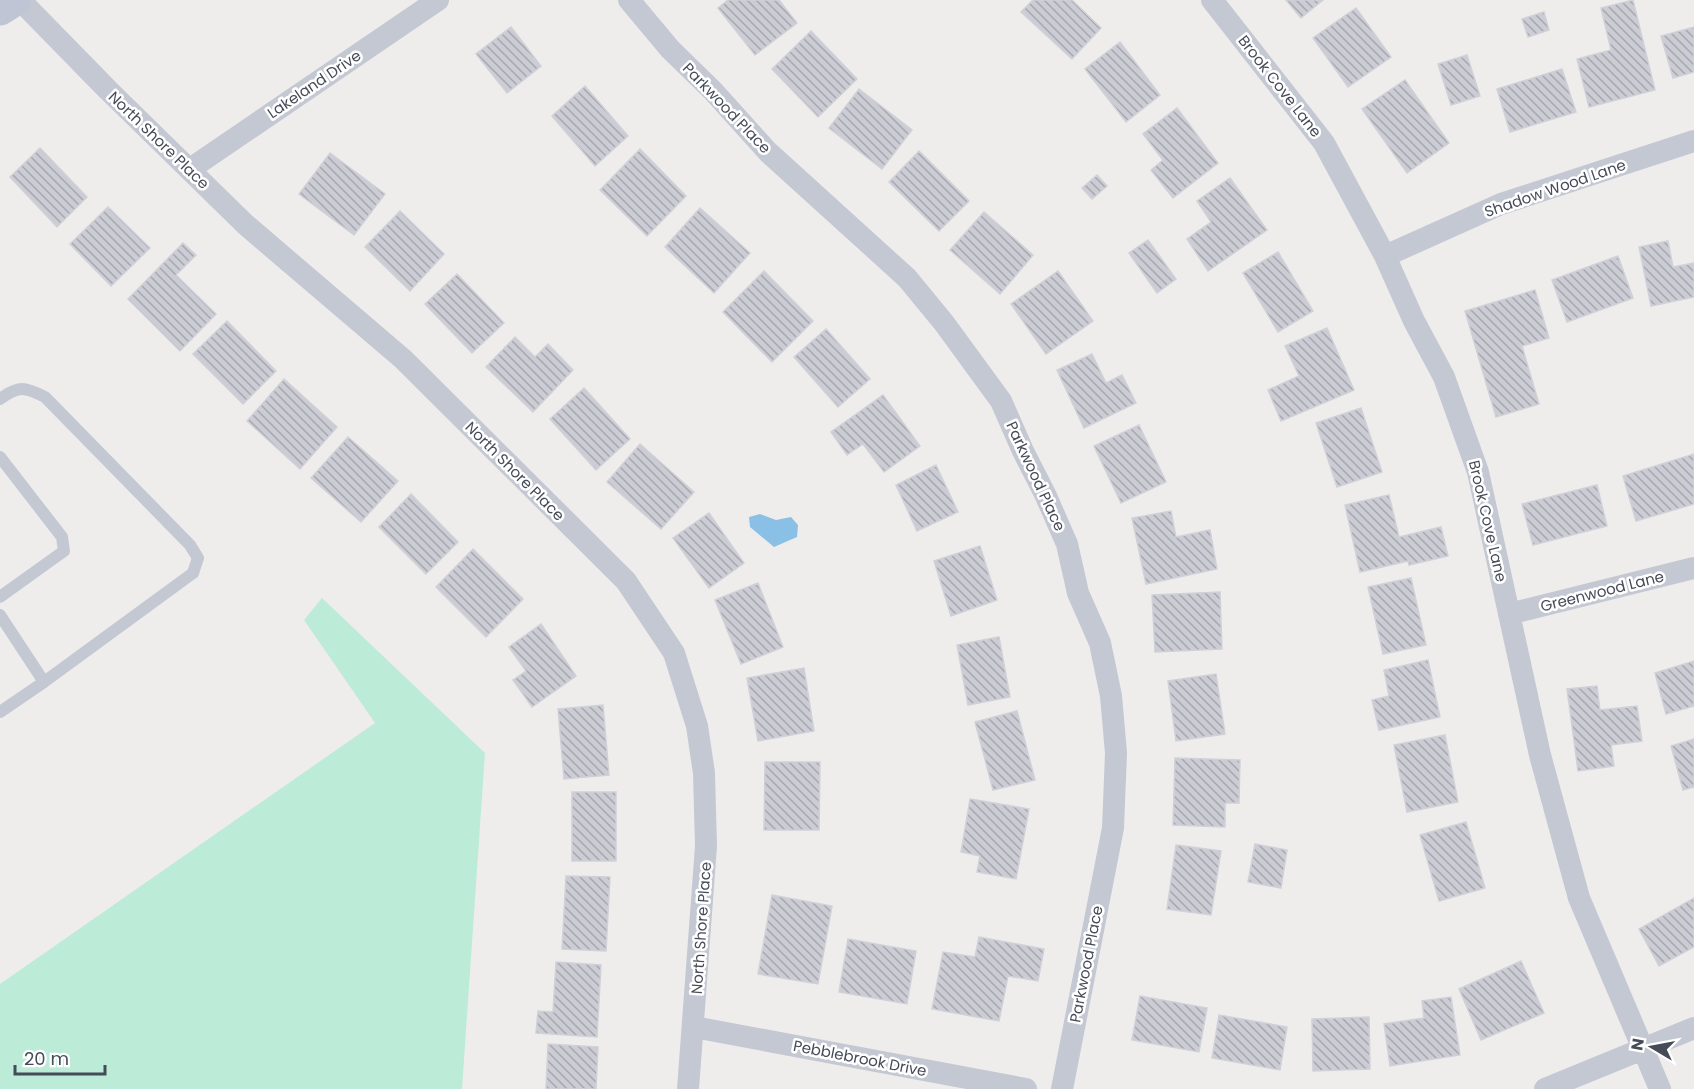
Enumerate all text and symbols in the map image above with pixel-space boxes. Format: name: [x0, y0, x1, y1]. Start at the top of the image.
street label: Brook Cove Lane: [1234, 31, 1326, 141]
street label: Lakeland Drive: [263, 45, 365, 123]
street label: Parkwood Place: [678, 58, 776, 158]
street label: North Shore Place: [104, 86, 214, 194]
street label: Shadow Wood Lane: [1482, 154, 1628, 222]
street label: North Shore Place: [461, 417, 569, 525]
street label: Parkwood Place: [1001, 418, 1071, 534]
street label: Brook Cove Lane: [1464, 458, 1512, 584]
street label: Greenwood Lane: [1538, 565, 1666, 617]
street label: North Shore Place: [686, 861, 716, 995]
street label: Parkwood Place: [1064, 904, 1108, 1024]
north arrow: [1622, 1017, 1682, 1077]
street label: Pebblebrook Drive: [791, 1035, 929, 1081]
text: N: [1625, 1037, 1650, 1052]
scale bar: [15, 1038, 105, 1076]
text: 20 m: [24, 1046, 69, 1071]

